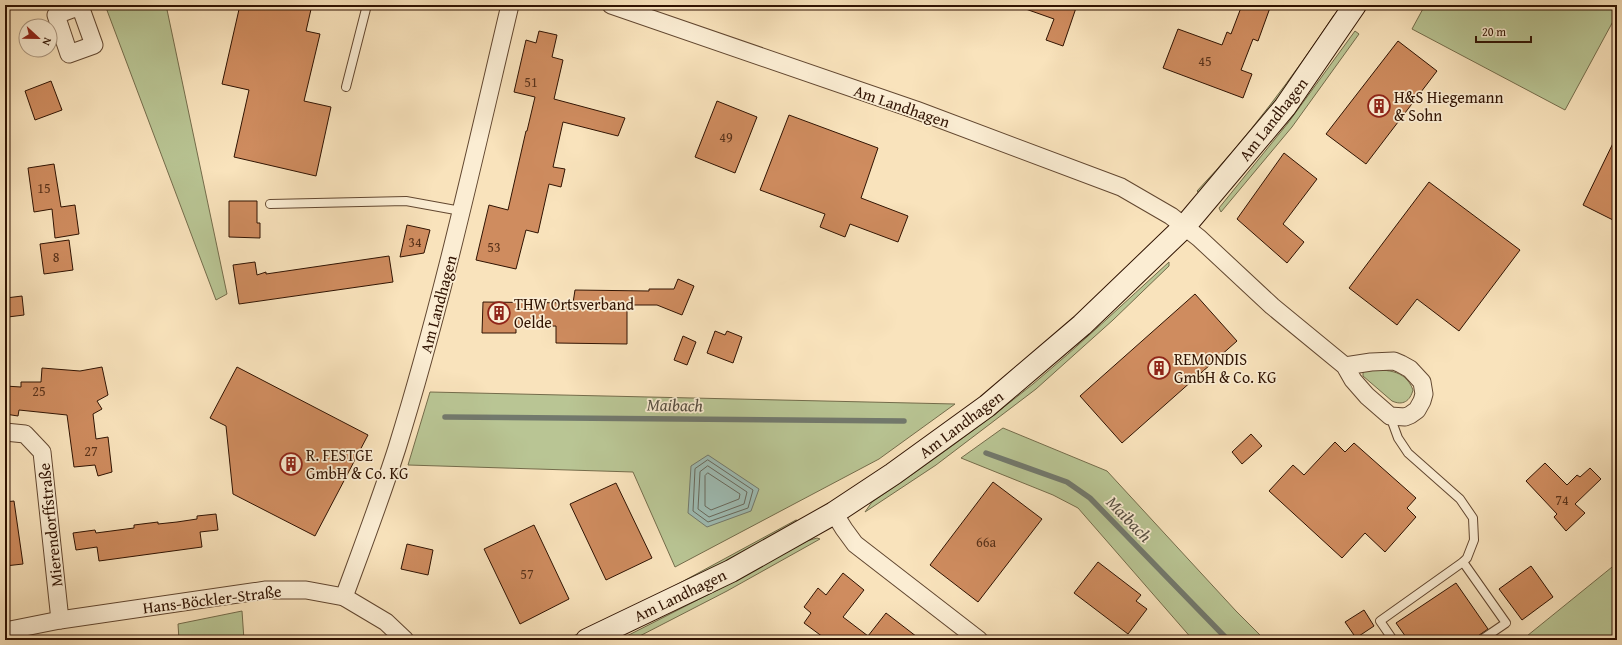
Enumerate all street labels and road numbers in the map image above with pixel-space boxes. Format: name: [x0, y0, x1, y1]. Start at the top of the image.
street label: Am Landhagen: [1233, 72, 1313, 166]
street label: Am Landhagen: [851, 78, 953, 134]
street label: Am Landhagen: [413, 252, 463, 355]
street label: Am Landhagen: [914, 384, 1008, 464]
street label: Mierendorffstraße: [32, 462, 68, 588]
street label: Am Landhagen: [630, 562, 730, 628]
street label: Hans-Böckler-Straße: [141, 579, 283, 619]

